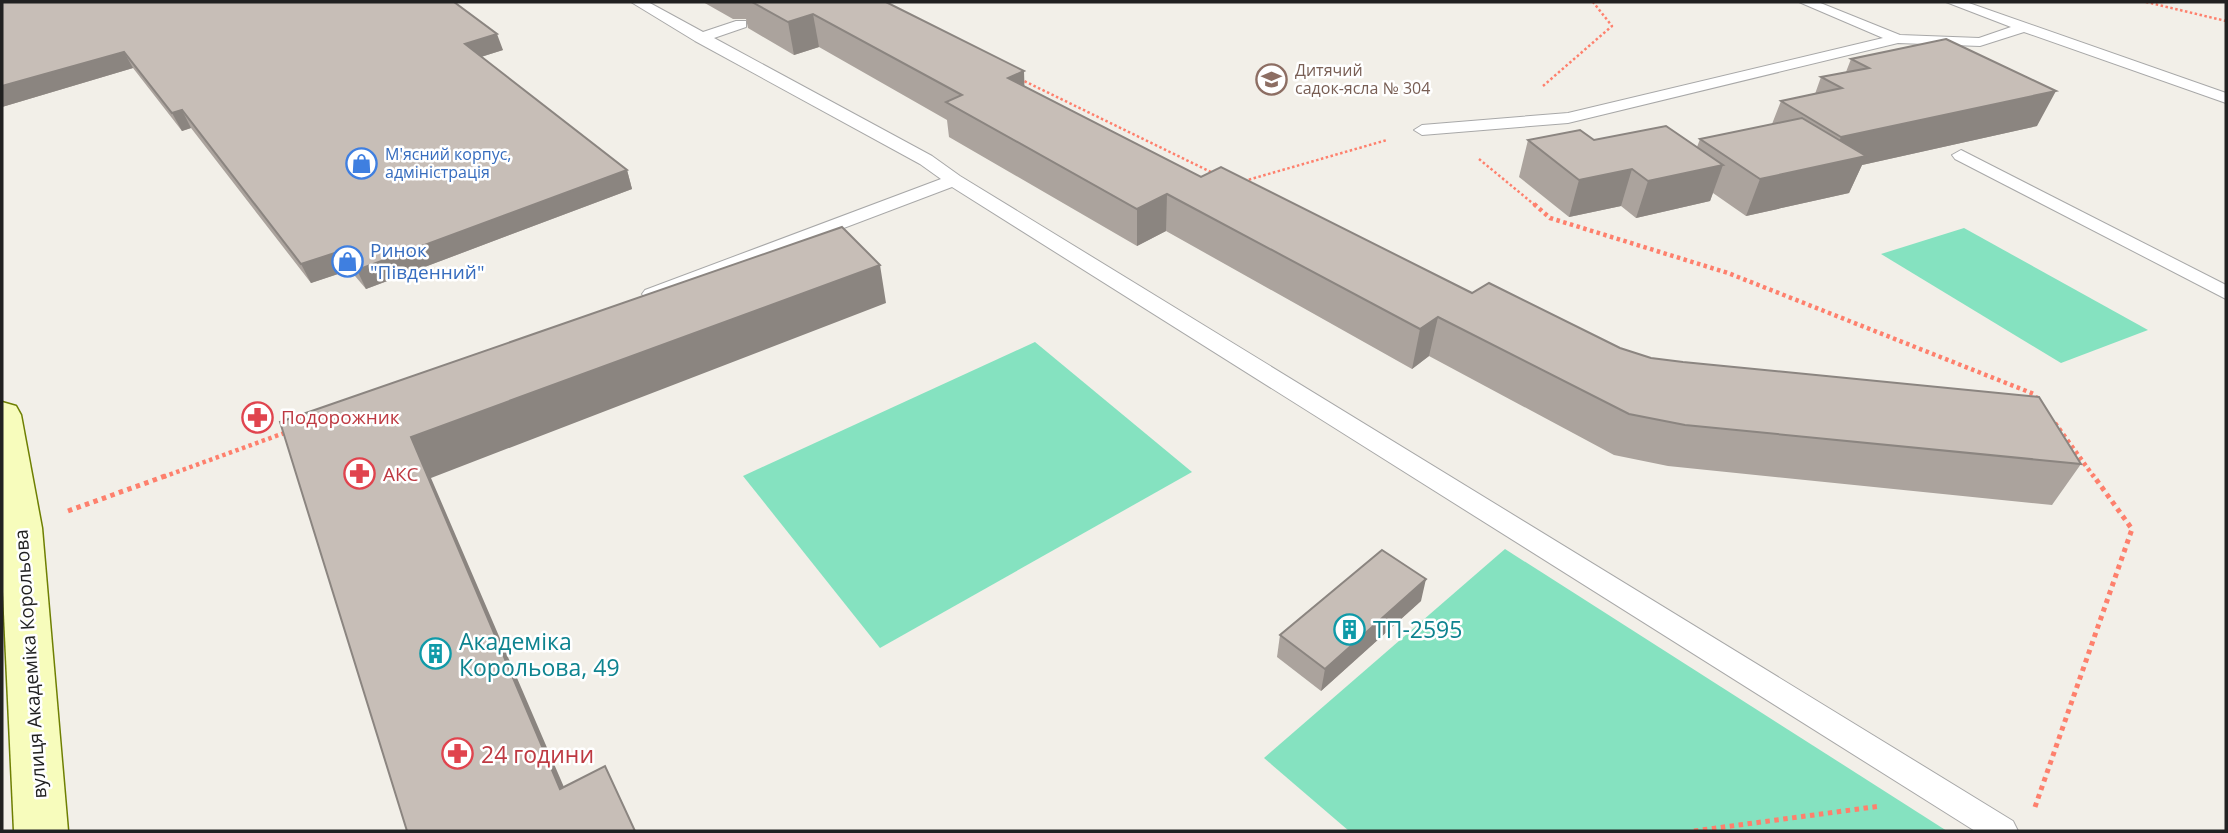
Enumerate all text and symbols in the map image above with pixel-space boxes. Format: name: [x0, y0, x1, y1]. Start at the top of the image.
place label: Дитячий садок-ясла № 304: [1295, 59, 1430, 99]
school or university icon: Дитячий садок-ясла № 304: [1255, 62, 1289, 96]
place label: М'ясний корпус, адміністрація: [385, 143, 511, 183]
shop icon: М'ясний корпус, адміністрація: [345, 146, 379, 180]
place label: Ринок "Південний": [370, 237, 484, 285]
shop icon: Ринок "Південний": [330, 244, 364, 278]
pharmacy icon: Подорожник: [241, 400, 275, 434]
place label: Подорожник: [281, 404, 400, 430]
pharmacy icon: АКС: [343, 457, 377, 491]
place label: АКС: [383, 461, 419, 487]
street label: вулиця Академіка Корольова: [8, 529, 52, 799]
building icon: ТП-2595: [1333, 612, 1367, 646]
place label: ТП-2595: [1373, 613, 1462, 645]
place label: Академіка Корольова, 49: [459, 625, 620, 683]
building icon: Академіка Корольова, 49: [419, 637, 453, 671]
pharmacy icon: 24 години: [441, 737, 475, 771]
place label: 24 години: [481, 738, 594, 770]

